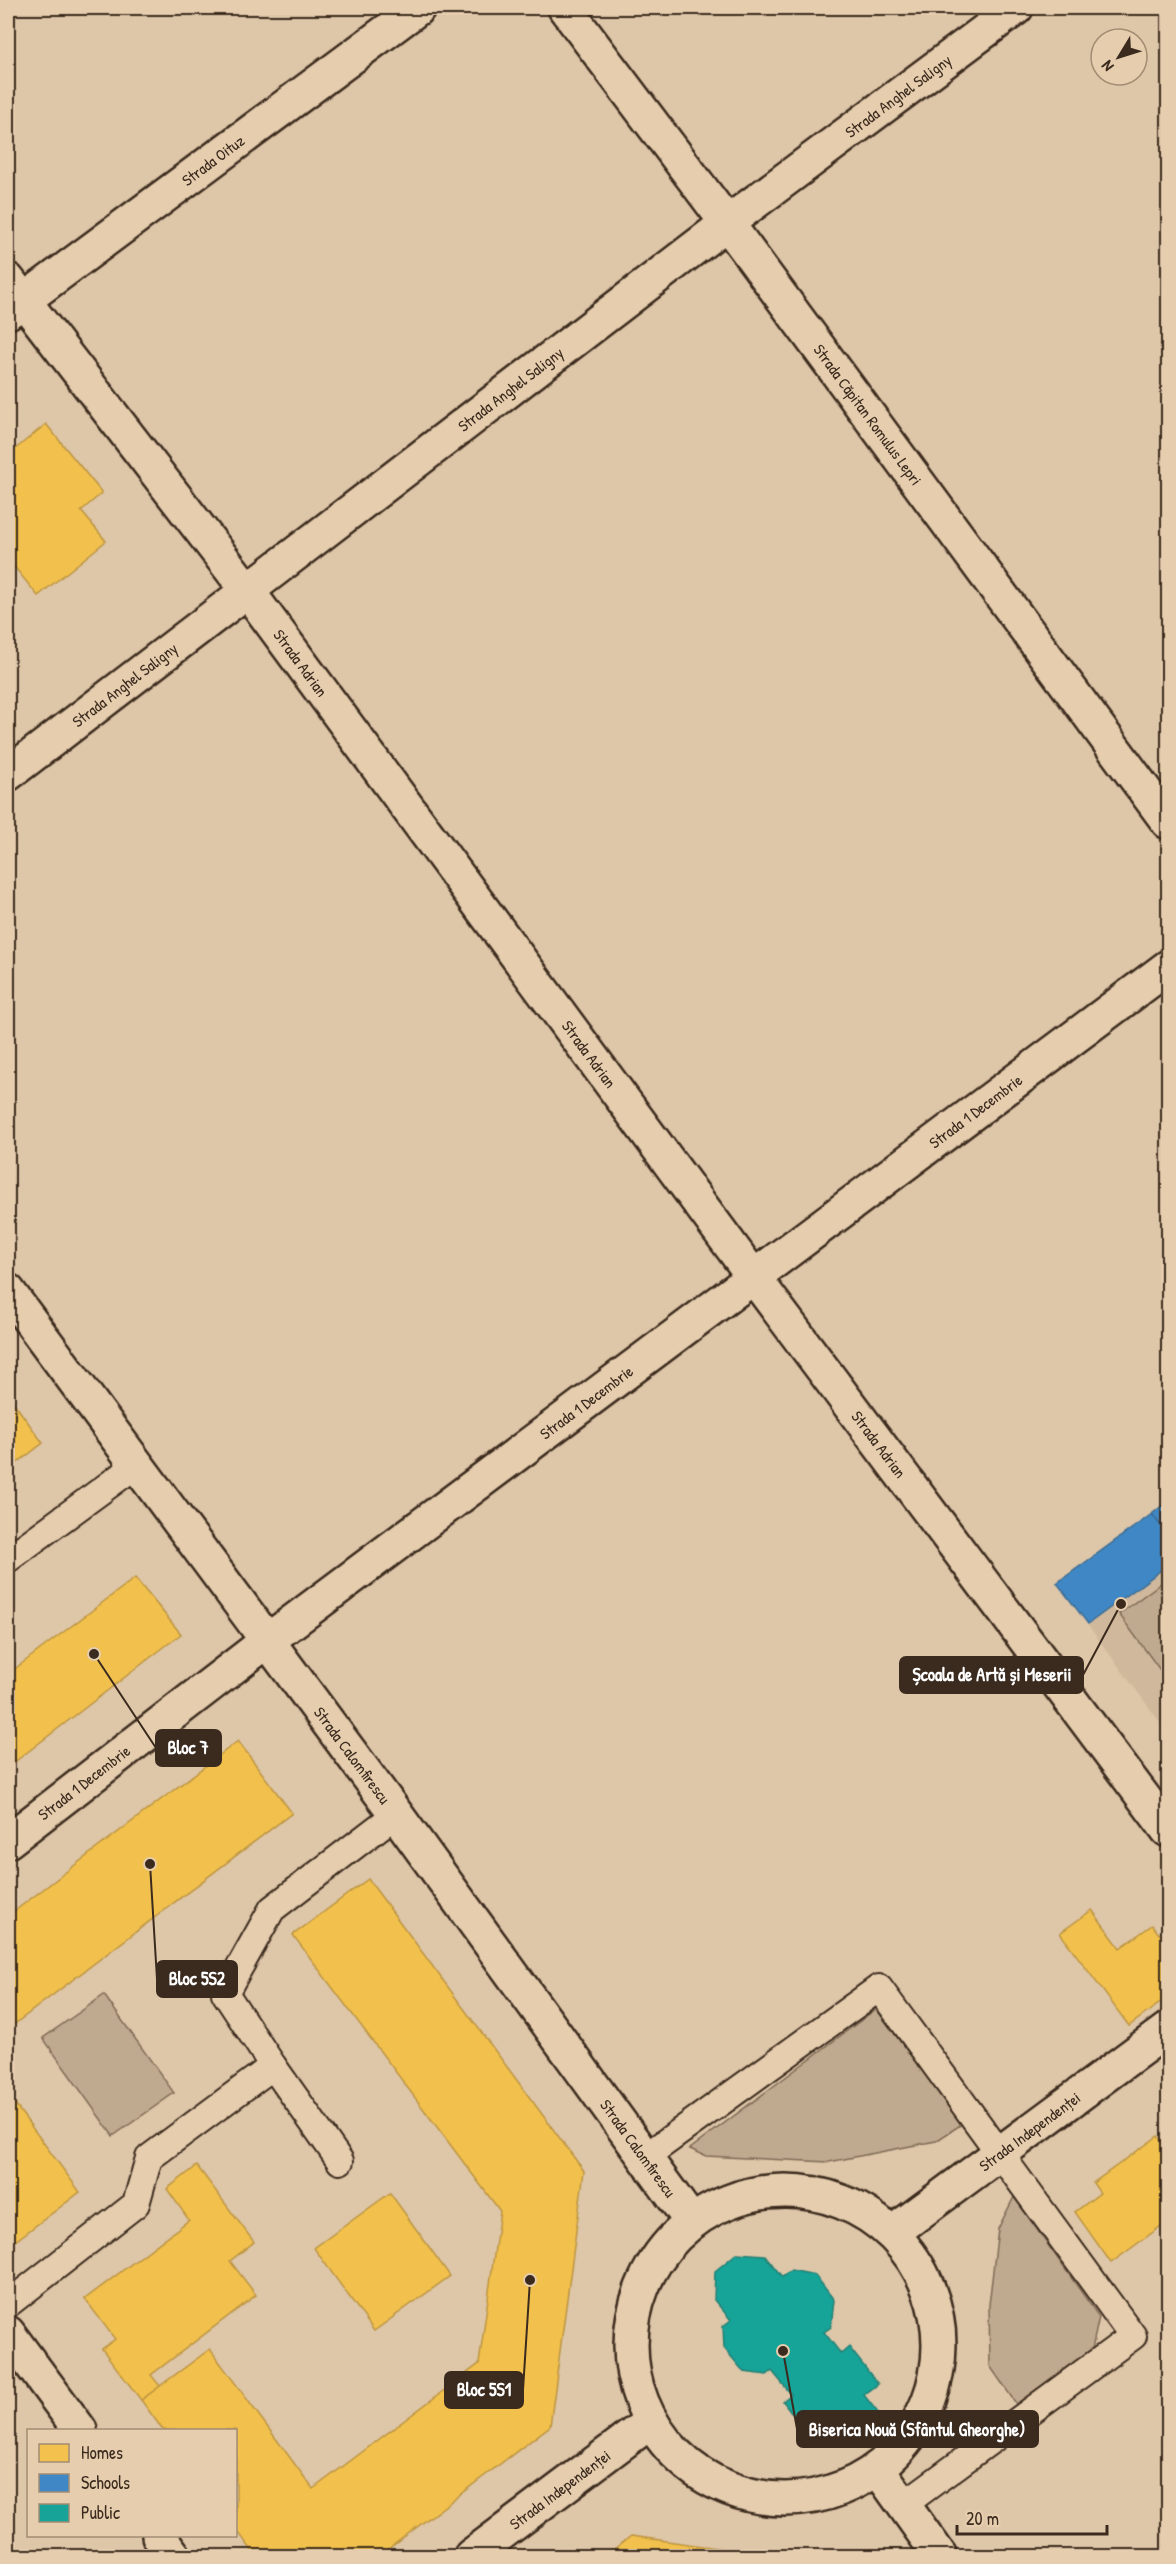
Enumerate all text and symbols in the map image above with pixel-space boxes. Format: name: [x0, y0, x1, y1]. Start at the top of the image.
north arrow: [1089, 27, 1149, 87]
street label: Strada Anghel Saligny: [840, 49, 956, 143]
text: N: [1096, 56, 1118, 76]
street label: Strada Oituz: [177, 130, 249, 191]
street label: Strada Căpitan Romulus Lepri: [809, 339, 927, 490]
street label: Strada Anghel Saligny: [453, 341, 568, 436]
street label: Strada Adrian: [268, 625, 333, 701]
street label: Strada Anghel Saligny: [67, 637, 182, 732]
street label: Strada Adrian: [557, 1016, 622, 1092]
street label: Strada 1 Decembrie: [924, 1069, 1027, 1153]
street label: Strada 1 Decembrie: [535, 1360, 638, 1444]
street label: Strada Adrian: [847, 1406, 911, 1482]
callout: Școala de Artă și Meserii: [900, 1657, 1083, 1693]
text: Școala de Artă și Meserii: [912, 1662, 1072, 1687]
street label: Strada Calomfirescu: [309, 1702, 396, 1809]
callout: Bloc 7: [156, 1730, 221, 1766]
text: Bloc 7: [167, 1735, 209, 1760]
street label: Strada 1 Decembrie: [33, 1739, 135, 1825]
callout: Bloc 5S2: [157, 1961, 237, 1997]
text: Bloc 5S2: [169, 1966, 226, 1991]
street label: Strada Independenței: [974, 2087, 1085, 2176]
street label: Strada Calomfirescu: [595, 2095, 682, 2202]
callout: Bloc 5S1: [445, 2372, 523, 2408]
text: Bloc 5S1: [457, 2377, 512, 2402]
callout: Biserica Nouă (Sfântul Gheorghe): [797, 2411, 1038, 2447]
text: Biserica Nouă (Sfântul Gheorghe): [809, 2417, 1025, 2443]
legend: [27, 2429, 237, 2537]
text: Homes: [81, 2440, 123, 2465]
street label: Strada Independenței: [505, 2444, 615, 2535]
text: Schools: [81, 2470, 130, 2495]
scale bar: [957, 2498, 1107, 2536]
text: Public: [81, 2500, 120, 2525]
text: 20 m: [966, 2506, 999, 2531]

